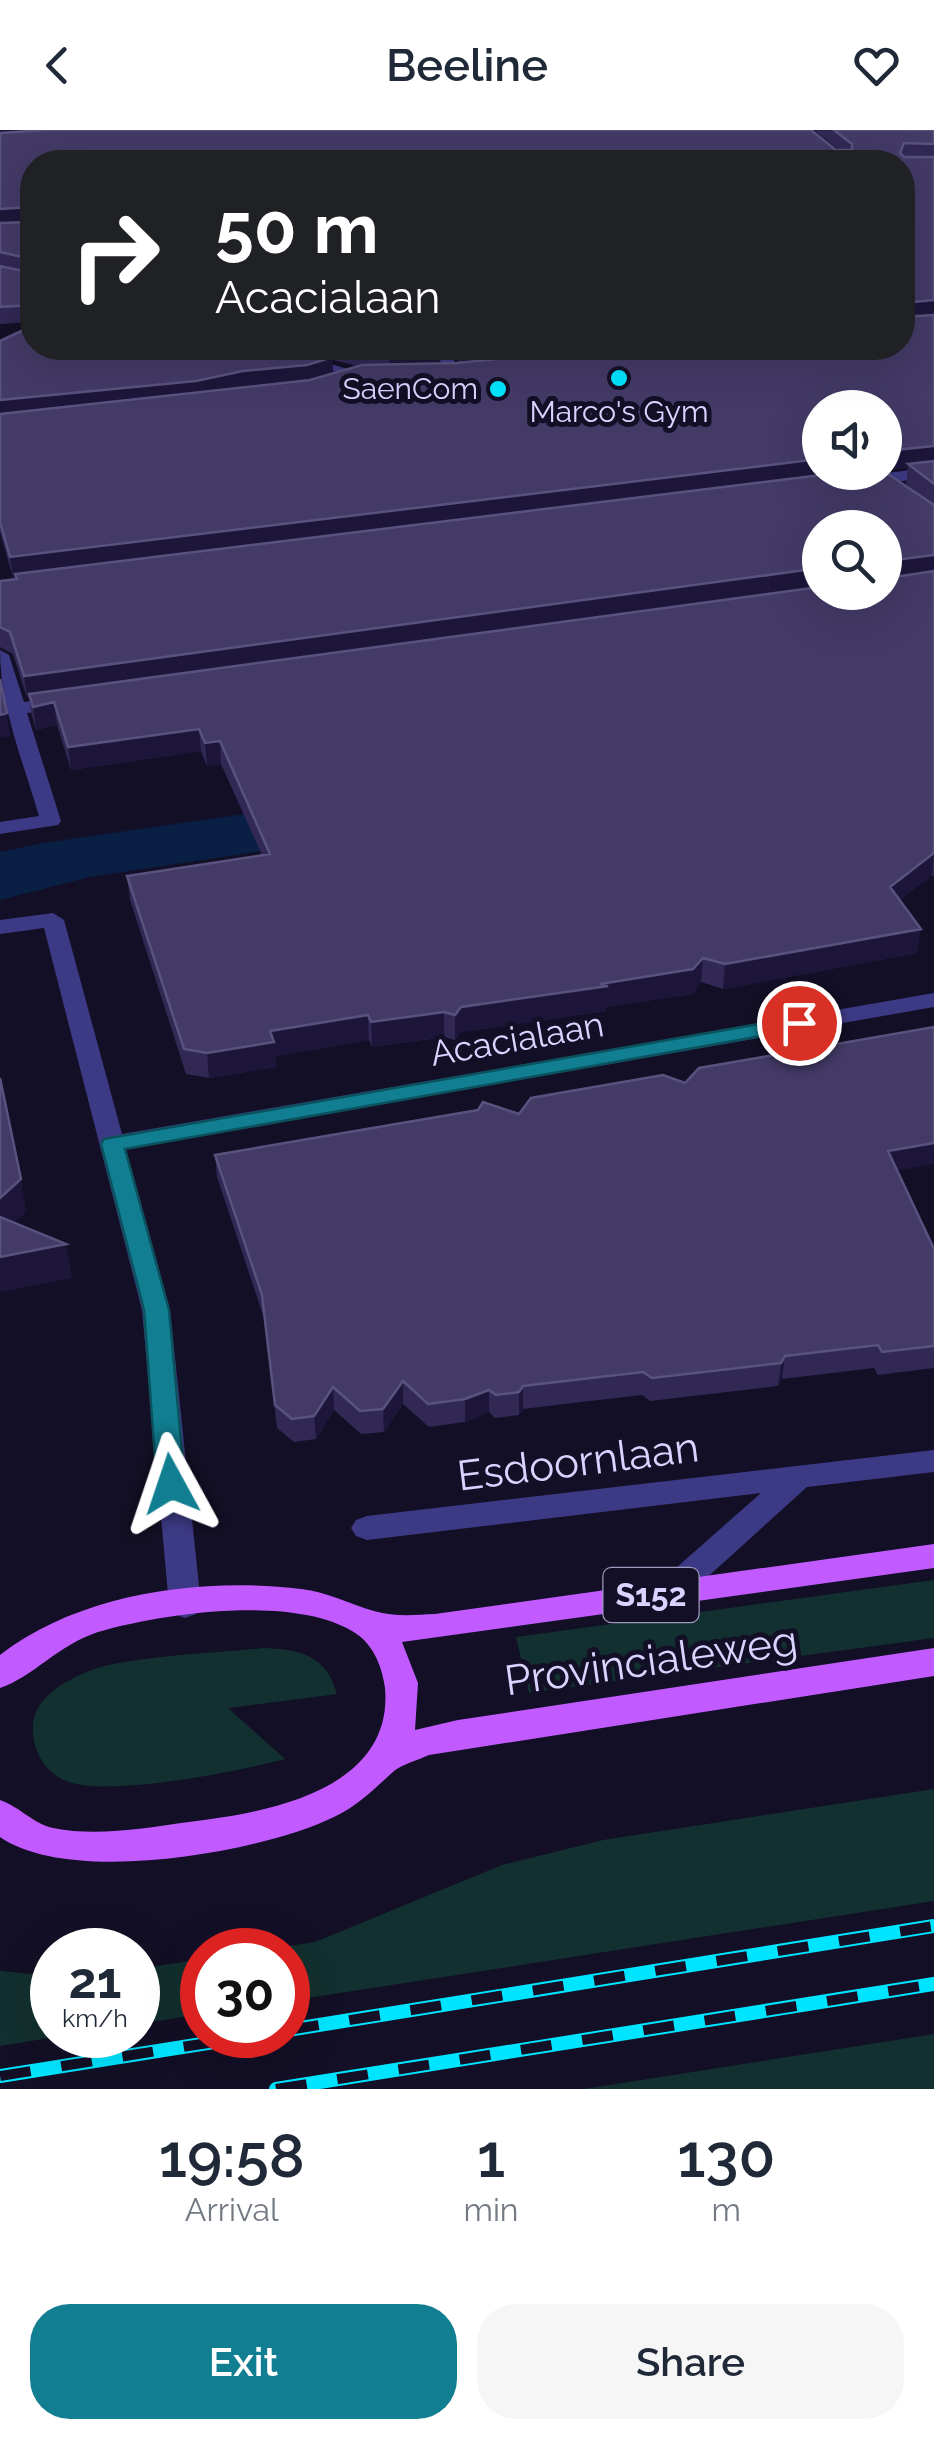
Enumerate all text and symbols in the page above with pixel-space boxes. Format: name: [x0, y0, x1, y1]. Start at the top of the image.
icon: back: [30, 38, 85, 93]
icon: heart: [849, 38, 904, 93]
text: Beeline: [386, 39, 548, 92]
text: 50 m: [215, 187, 379, 269]
icon: right: [50, 190, 180, 320]
text: Acacialaan: [215, 271, 441, 324]
marker: Marco's Gym: [608, 367, 630, 389]
place label: SaenCom: [342, 371, 478, 406]
marker: SaenCom: [487, 378, 509, 400]
map controls: [802, 390, 902, 610]
button: sound: [802, 390, 902, 490]
place label: Marco's Gym: [529, 394, 709, 429]
button: search: [802, 510, 902, 610]
pin: [757, 981, 842, 1066]
icon: arrive: [772, 996, 827, 1051]
street label: Acacialaan: [427, 1003, 607, 1074]
street label: Esdoornlaan: [455, 1422, 702, 1501]
position arrow: [119, 1432, 223, 1536]
road number: S152: [604, 1568, 698, 1622]
street label: Provincialeweg: [502, 1616, 801, 1705]
speed limit sign: 30: [180, 1928, 310, 2058]
text: 21: [69, 1951, 121, 2010]
text: km/h: [62, 2003, 128, 2033]
text: 19:58: [159, 2121, 305, 2191]
text: 1: [477, 2121, 505, 2191]
text: 130: [677, 2121, 775, 2191]
text: Arrival: [185, 2191, 279, 2228]
text: min: [463, 2191, 519, 2228]
text: m: [712, 2191, 741, 2228]
button: Exit: [30, 2304, 457, 2419]
button: Share: [477, 2304, 904, 2419]

